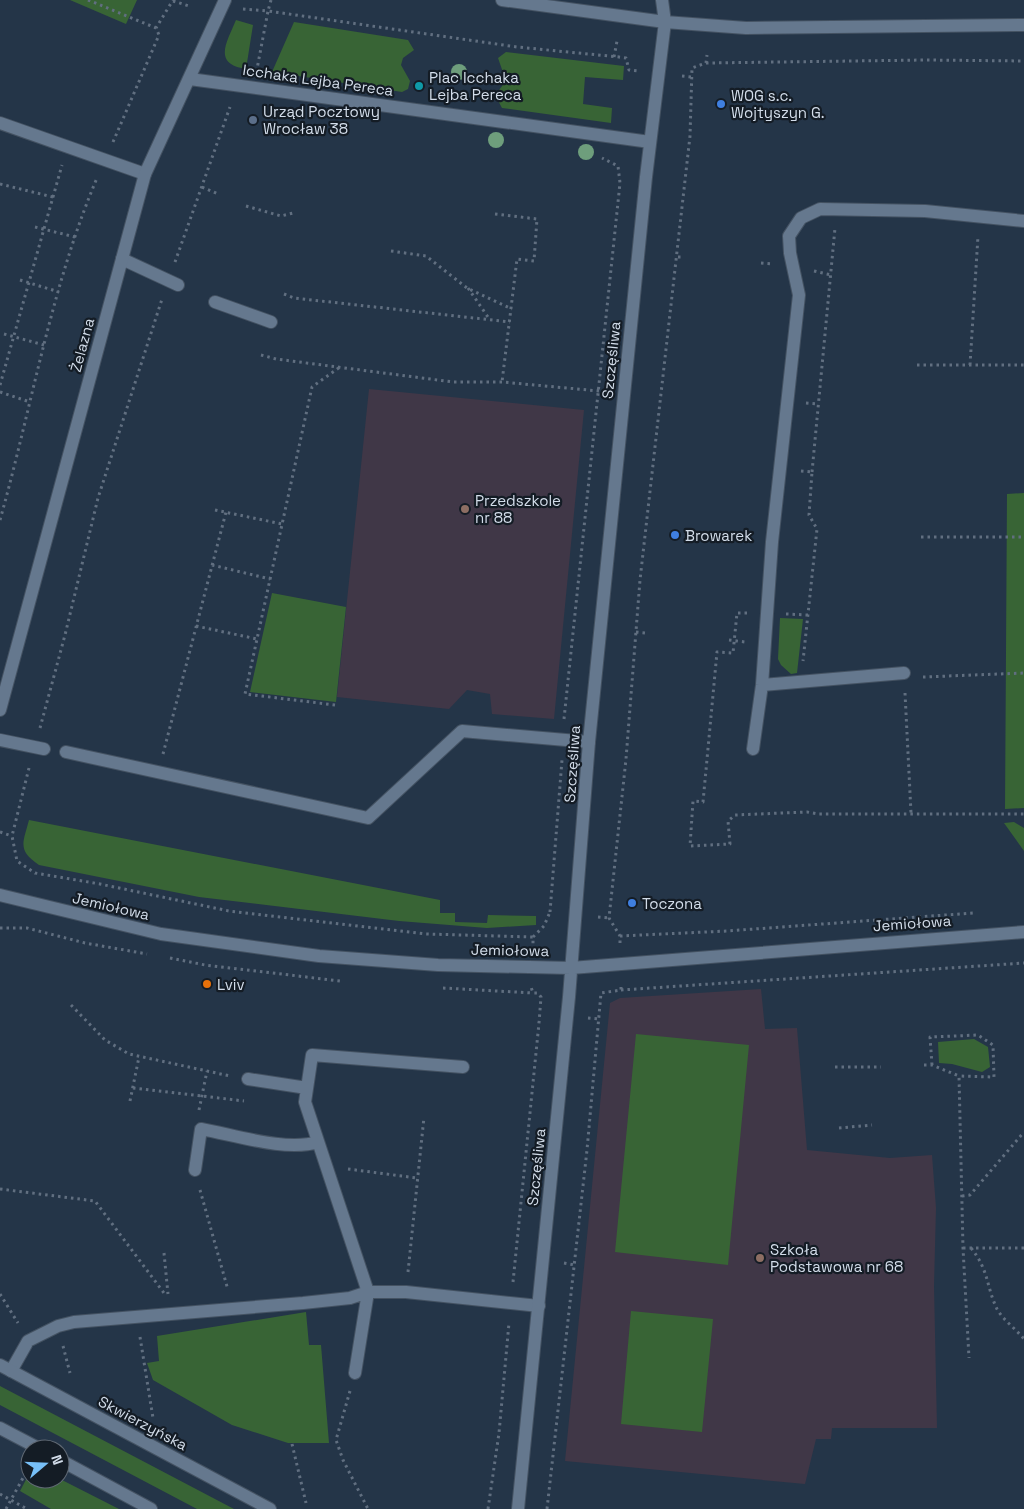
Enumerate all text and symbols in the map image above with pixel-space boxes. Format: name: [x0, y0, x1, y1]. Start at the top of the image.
street label: Icchaka Lejba Pereca: [241, 60, 395, 100]
place label: Plac Icchaka Lejba Pereca: [429, 68, 522, 104]
marker: Plac Icchaka Lejba Pereca: [413, 80, 425, 92]
place label: WOG s.c. Wojtyszyn G.: [731, 86, 825, 122]
marker: WOG s.c. Wojtyszyn G.: [715, 98, 727, 110]
place label: Urząd Pocztowy Wrocław 38: [263, 102, 380, 138]
marker: Urząd Pocztowy Wrocław 38: [247, 114, 259, 126]
street label: Żelazna: [66, 316, 98, 374]
street label: Szczęśliwa: [597, 320, 625, 400]
place label: Przedszkole nr 88: [475, 491, 561, 527]
marker: Przedszkole nr 88: [459, 503, 471, 515]
place label: Browarek: [685, 526, 752, 545]
marker: Browarek: [669, 529, 681, 541]
street label: Szczęśliwa: [560, 724, 584, 803]
street label: Jemiołowa: [71, 888, 152, 924]
place label: Toczona: [642, 894, 702, 913]
marker: Toczona: [626, 897, 638, 909]
street label: Jemiołowa: [872, 911, 952, 935]
street label: Jemiołowa: [471, 940, 550, 960]
place label: Lviv: [217, 975, 245, 994]
marker: Lviv: [201, 978, 213, 990]
street label: Szczęśliwa: [522, 1127, 550, 1207]
place label: Szkoła Podstawowa nr 68: [770, 1240, 903, 1276]
marker: Szkoła Podstawowa nr 68: [754, 1252, 766, 1264]
street label: Skwierzyńska: [95, 1392, 191, 1455]
north arrow: [20, 1439, 70, 1489]
text: N: [47, 1452, 67, 1467]

